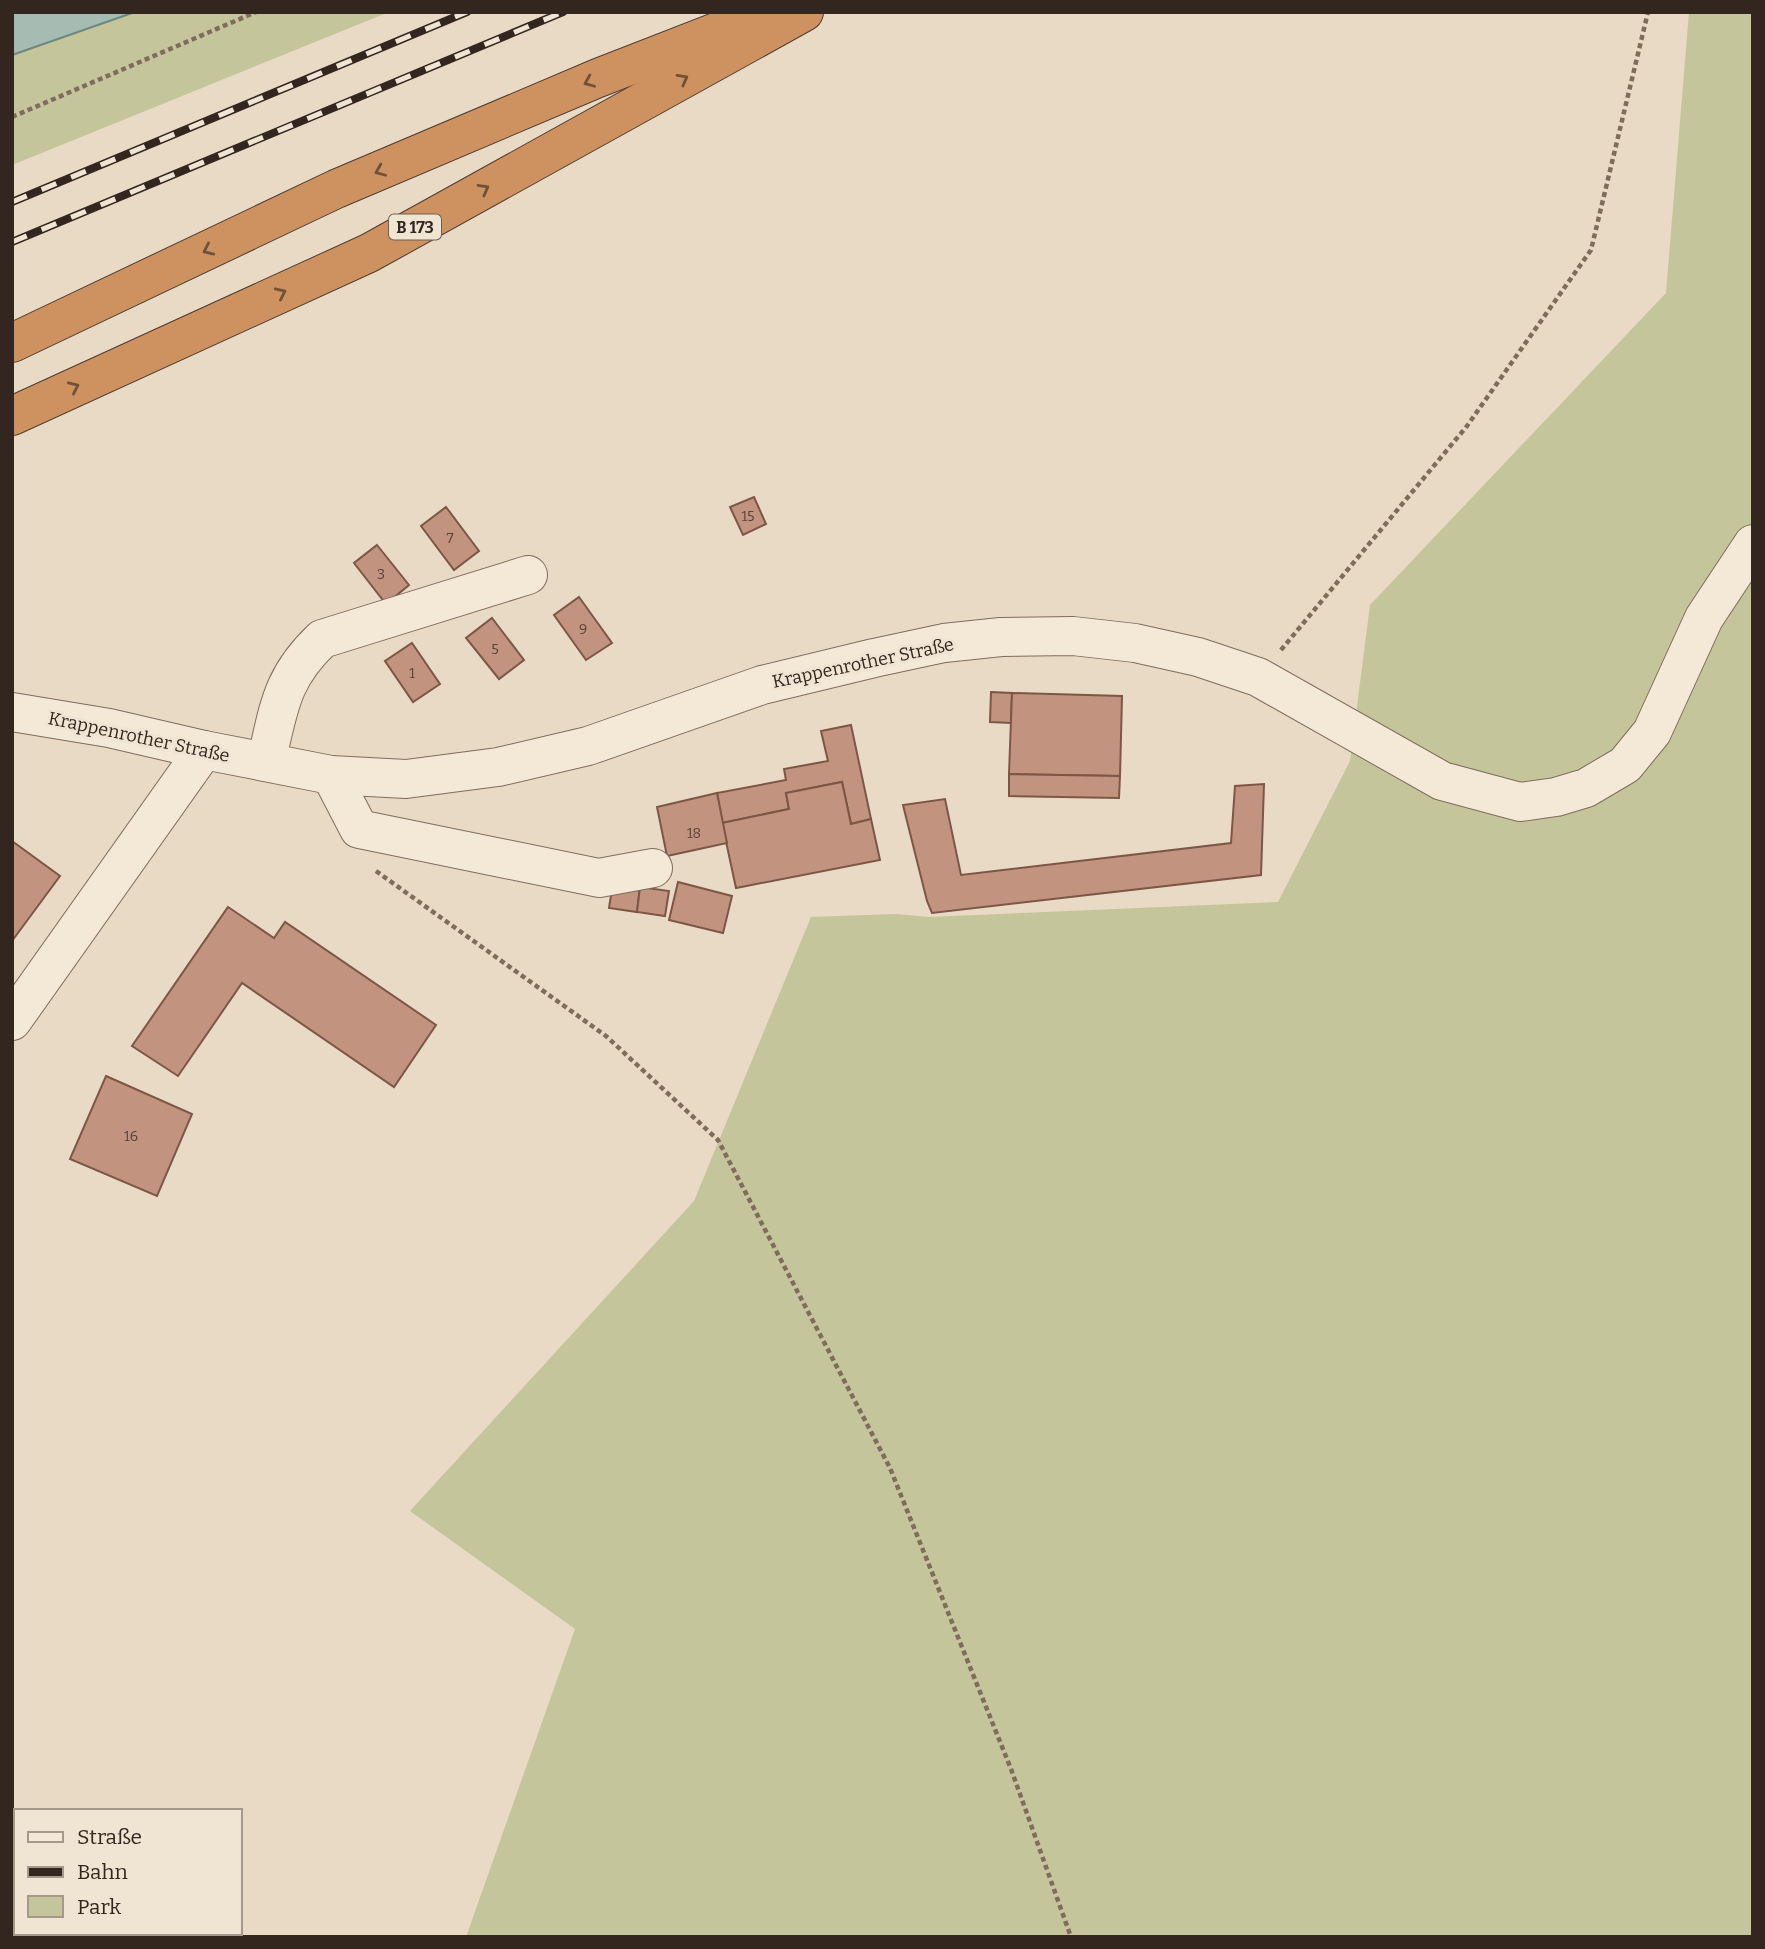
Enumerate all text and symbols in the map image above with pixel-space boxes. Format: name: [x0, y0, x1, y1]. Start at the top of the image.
one-way arrow: [584, 74, 596, 88]
one-way arrow: [675, 74, 688, 87]
one-way arrow: [374, 163, 387, 177]
one-way arrow: [476, 184, 489, 197]
road number: B 173: [389, 215, 441, 240]
one-way arrow: [203, 242, 215, 256]
one-way arrow: [274, 287, 286, 301]
one-way arrow: [67, 381, 79, 395]
house number: 15: [741, 508, 755, 525]
house number: 7: [446, 530, 454, 547]
house number: 3: [377, 566, 385, 583]
house number: 9: [579, 621, 587, 638]
street label: Krappenrother Straße: [770, 633, 956, 693]
house number: 5: [491, 641, 499, 658]
house number: 1: [409, 665, 415, 682]
street label: Krappenrother Straße: [46, 707, 232, 767]
house number: 18: [687, 825, 701, 842]
house number: 16: [124, 1128, 138, 1145]
legend: [14, 1809, 242, 1935]
text: Straße: [77, 1824, 142, 1850]
text: Bahn: [77, 1859, 128, 1885]
text: Park: [77, 1894, 121, 1920]

